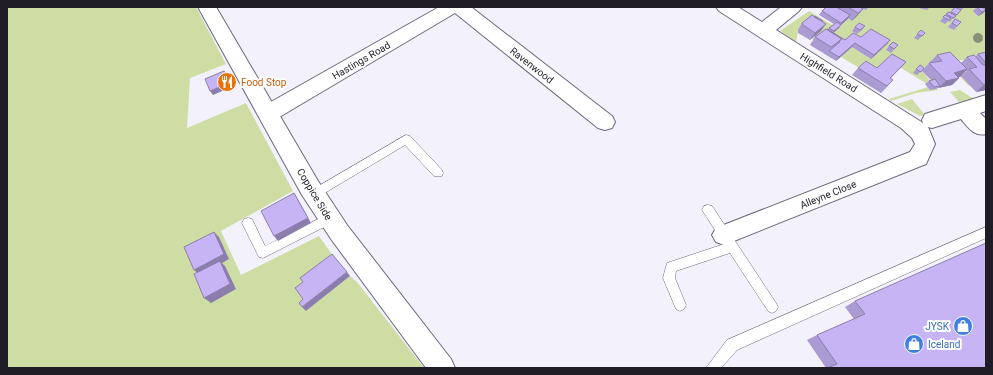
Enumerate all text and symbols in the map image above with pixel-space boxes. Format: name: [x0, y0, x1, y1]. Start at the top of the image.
street label: Hastings Road: [330, 39, 392, 81]
street label: Ravenwood: [508, 45, 555, 86]
street label: Highfield Road: [798, 51, 859, 94]
restaurant icon: Food Stop: [216, 71, 238, 93]
place label: Food Stop: [241, 77, 287, 88]
street label: Coppice Side: [295, 166, 334, 222]
street label: Alleyne Close: [798, 178, 858, 211]
shop icon: JYSK: [952, 315, 974, 337]
place label: JYSK: [925, 321, 950, 332]
shop icon: Iceland: [903, 333, 925, 355]
place label: Iceland: [928, 339, 960, 350]

